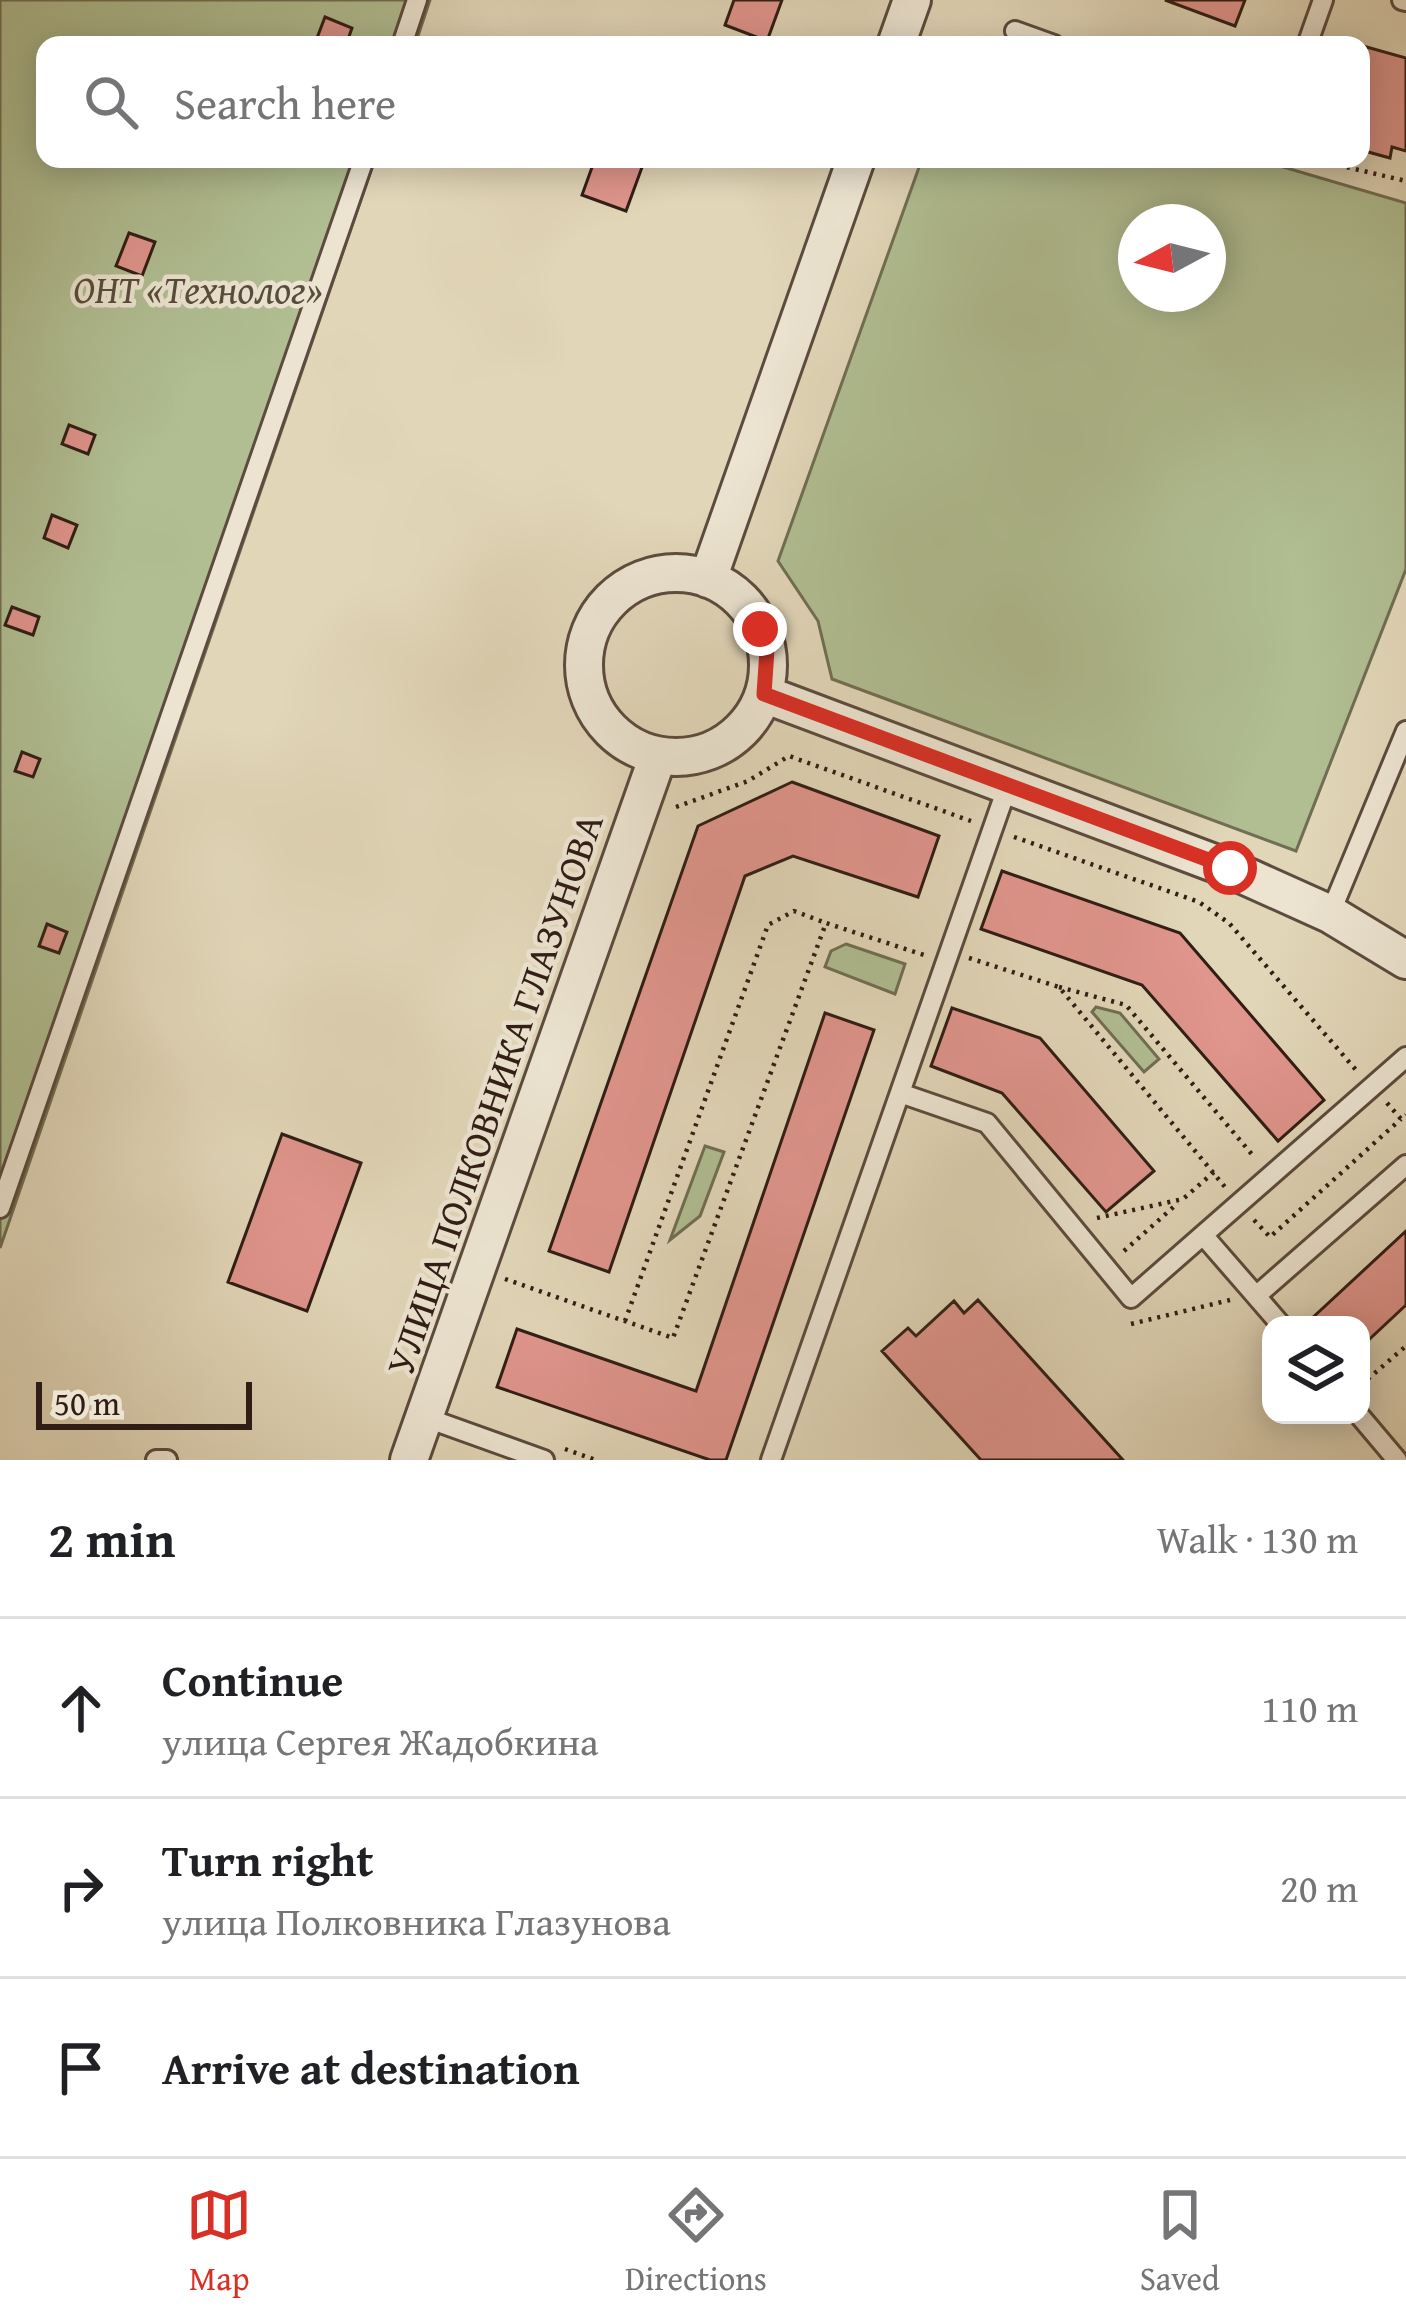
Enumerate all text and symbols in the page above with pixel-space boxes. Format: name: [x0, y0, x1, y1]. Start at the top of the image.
search box: [36, 36, 1370, 168]
icon: search: [78, 69, 144, 135]
text: Search here: [174, 70, 396, 135]
north arrow: [1118, 204, 1226, 312]
park label: ОНТ «Технолог»: [73, 260, 323, 317]
route end: [733, 602, 787, 656]
street label: УЛИЦА ПОЛКОВНИКА ГЛАЗУНОВА: [370, 805, 617, 1382]
route start: [1203, 841, 1257, 895]
map controls: [1262, 1316, 1370, 1424]
button: layers: [1262, 1316, 1370, 1424]
scale bar: [36, 1376, 252, 1429]
text: 50 m: [54, 1379, 120, 1427]
text: 2 min: [48, 1501, 175, 1576]
text: Walk · 130 m: [1157, 1510, 1358, 1567]
text: Continue: [162, 1647, 343, 1712]
icon: ahead: [48, 1675, 114, 1741]
text: 110 m: [1261, 1679, 1358, 1736]
text: улица Сергея Жадобкина: [162, 1712, 599, 1769]
text: Turn right: [162, 1827, 374, 1892]
icon: right: [48, 1855, 114, 1921]
text: 20 m: [1280, 1859, 1358, 1916]
text: улица Полковника Глазунова: [162, 1892, 671, 1949]
icon: arrive: [48, 2035, 114, 2101]
text: Arrive at destination: [162, 2035, 580, 2100]
tab: Map: [186, 2182, 252, 2302]
tab: Directions: [625, 2182, 767, 2302]
tab: Saved: [1140, 2182, 1220, 2302]

